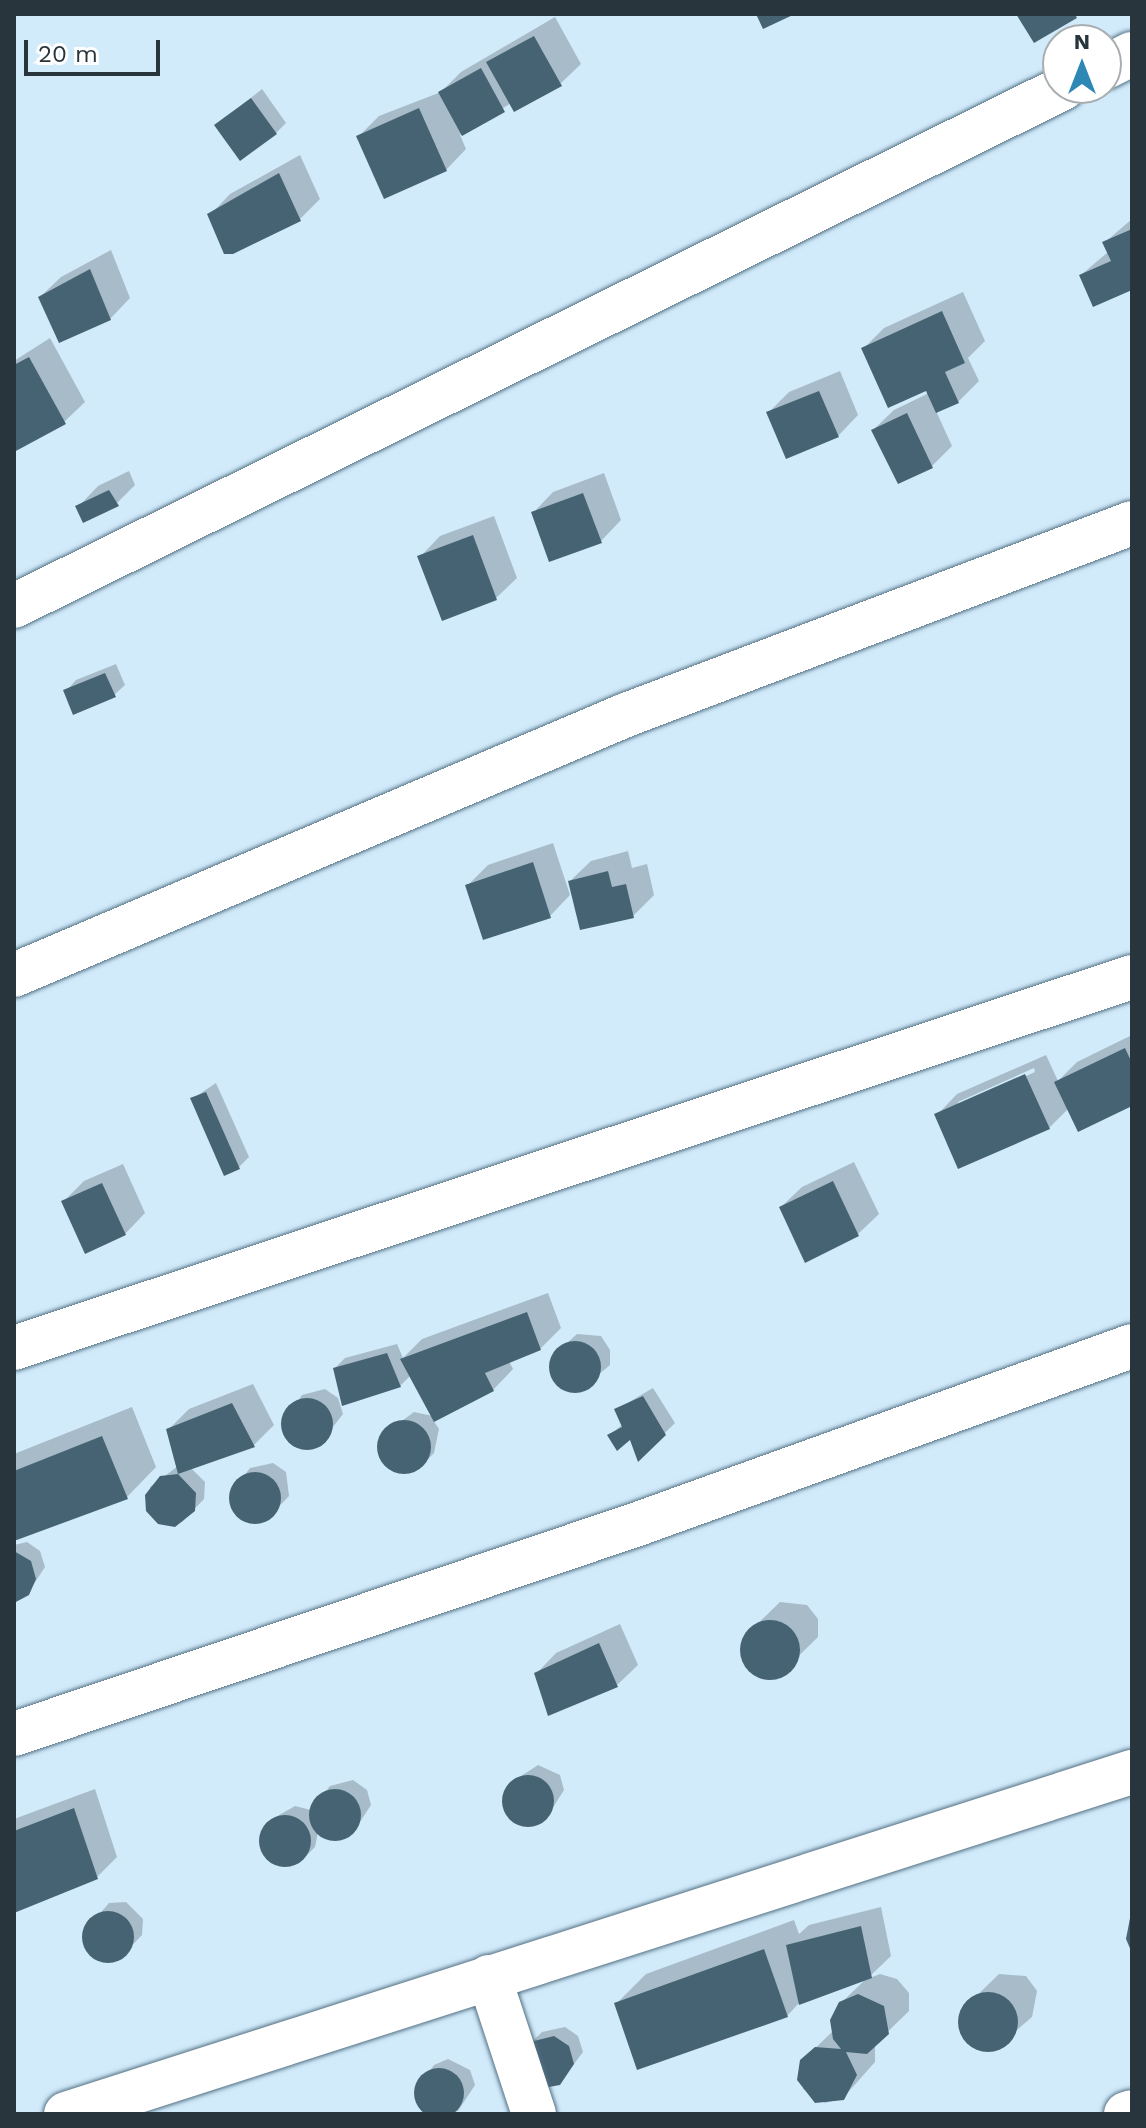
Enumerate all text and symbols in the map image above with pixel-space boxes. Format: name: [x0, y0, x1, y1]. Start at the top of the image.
scale bar: [28, 24, 164, 74]
north arrow: [1042, 24, 1122, 104]
text: N: [1074, 29, 1090, 54]
text: 20 m: [38, 40, 98, 68]

